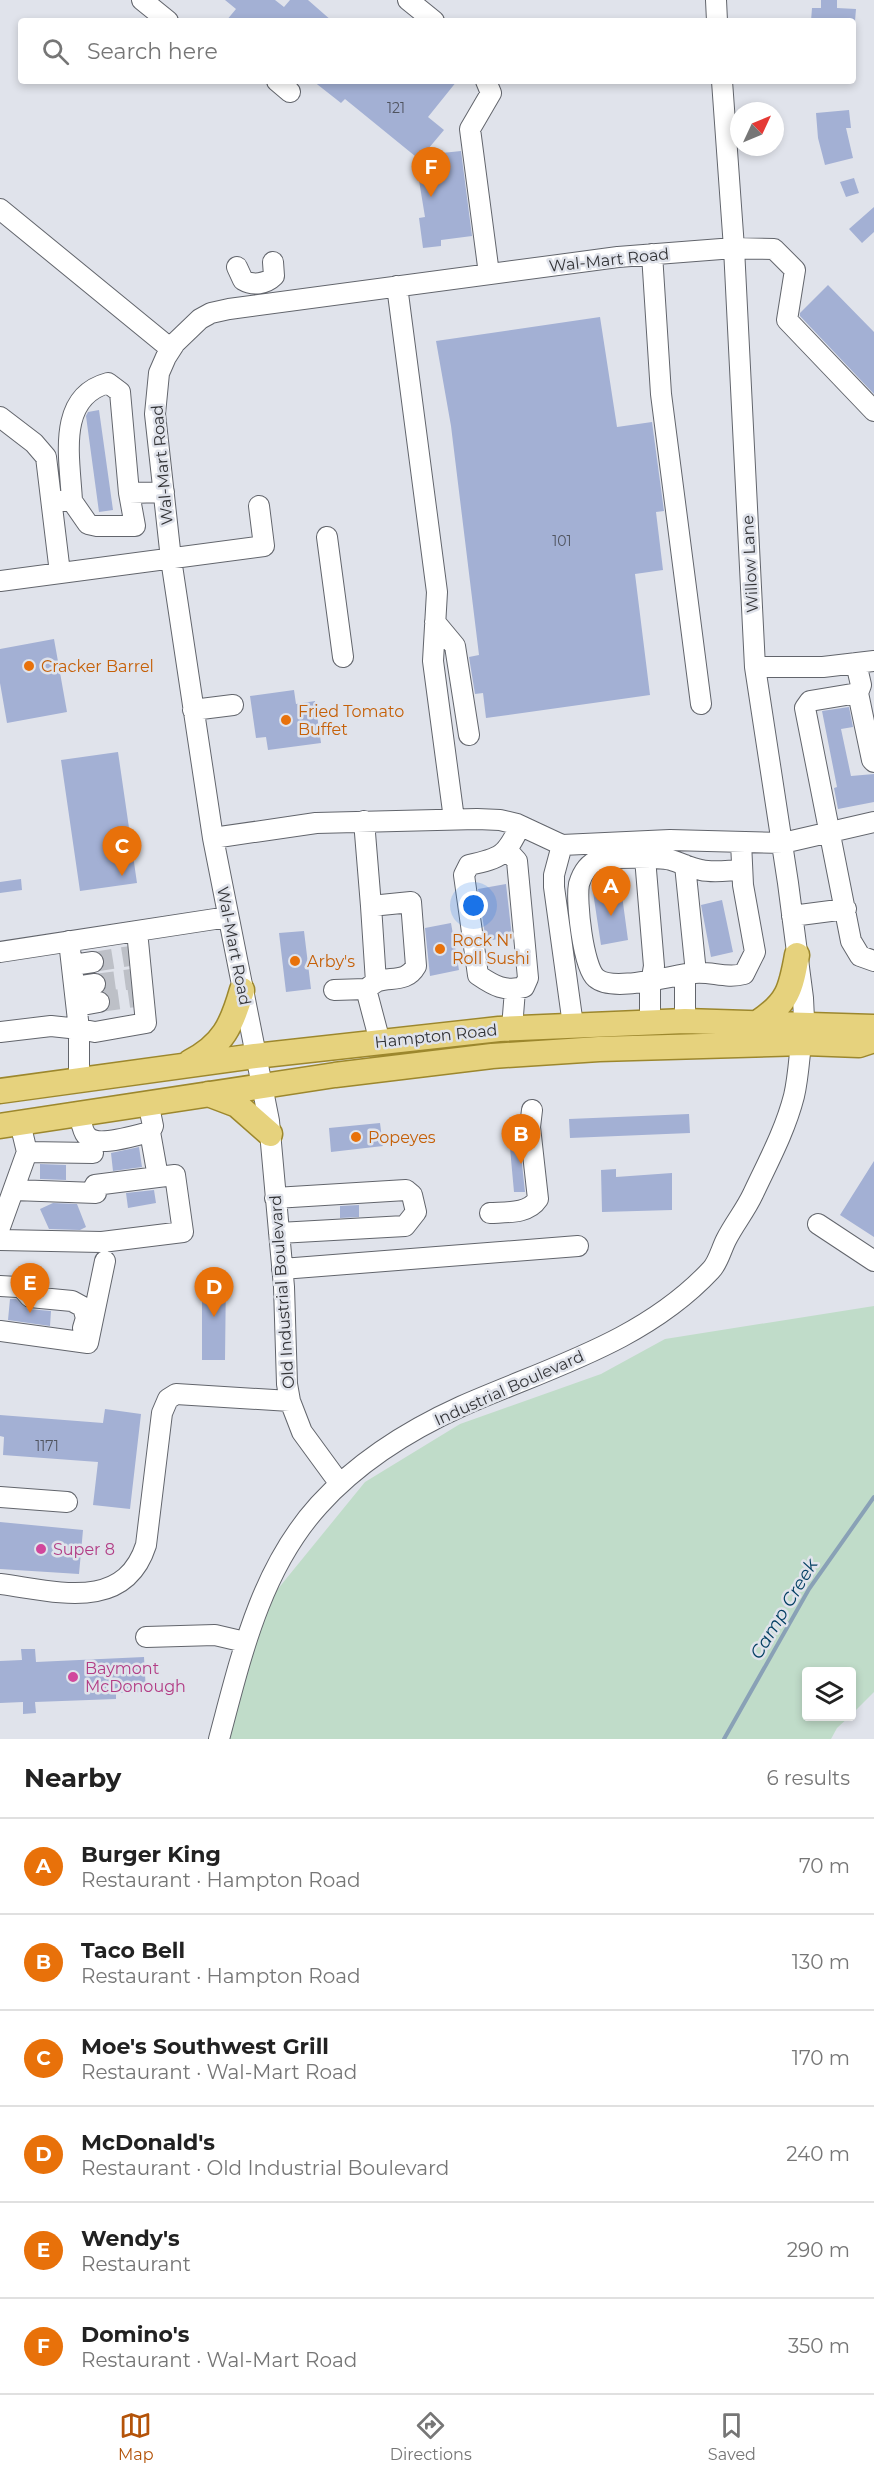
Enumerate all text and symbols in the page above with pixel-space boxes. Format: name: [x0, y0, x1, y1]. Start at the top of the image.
search box: [18, 18, 856, 84]
icon: search: [39, 35, 72, 68]
text: Search here: [87, 38, 218, 65]
house number: 121: [387, 99, 405, 117]
north arrow: [730, 102, 784, 156]
pin: F: [412, 148, 450, 197]
street label: Wal-Mart Road: [548, 244, 670, 276]
street label: Wal-Mart Road: [147, 404, 177, 526]
street label: Willow Lane: [738, 515, 762, 613]
house number: 101: [552, 532, 572, 550]
place label: Cracker Barrel: [41, 657, 154, 676]
marker: Cracker Barrel: [22, 659, 36, 673]
place label: Fried Tomato Buffet: [298, 702, 404, 739]
marker: Fried Tomato Buffet: [279, 713, 293, 727]
pin: C: [102, 826, 142, 876]
pin: A: [592, 866, 630, 916]
street label: Wal-Mart Road: [213, 885, 255, 1007]
your location: [459, 891, 488, 920]
place label: Rock N' Roll Sushi: [452, 931, 530, 968]
marker: Rock N' Roll Sushi: [433, 942, 447, 956]
place label: Arby's: [307, 952, 355, 971]
marker: Arby's: [288, 954, 302, 968]
street label: Hampton Road: [374, 1020, 498, 1052]
pin: B: [502, 1114, 540, 1164]
place label: Popeyes: [368, 1128, 436, 1147]
marker: Popeyes: [349, 1130, 363, 1144]
street label: Old Industrial Boulevard: [266, 1194, 298, 1390]
pin: E: [10, 1264, 50, 1313]
pin: D: [194, 1268, 234, 1317]
street label: Industrial Boulevard: [431, 1346, 587, 1430]
house number: 1171: [35, 1437, 59, 1455]
place label: Super 8: [53, 1540, 115, 1559]
marker: Super 8: [34, 1542, 48, 1556]
water label: Camp Creek: [745, 1554, 823, 1663]
place label: Baymont McDonough: [85, 1659, 186, 1696]
map controls: [802, 1667, 856, 1721]
button: layers: [802, 1667, 856, 1721]
marker: Baymont McDonough: [66, 1670, 80, 1684]
text: Nearby: [24, 1762, 121, 1794]
text: 6 results: [766, 1766, 850, 1790]
text: Burger King: [81, 1841, 221, 1868]
text: A: [36, 1854, 51, 1878]
text: 70 m: [799, 1854, 850, 1878]
text: Restaurant · Hampton Road: [81, 1868, 361, 1892]
text: Taco Bell: [81, 1937, 185, 1964]
text: B: [36, 1950, 51, 1974]
text: 130 m: [792, 1950, 850, 1974]
text: Restaurant · Hampton Road: [81, 1964, 361, 1988]
text: Moe's Southwest Grill: [81, 2033, 329, 2060]
text: C: [36, 2046, 51, 2070]
text: 170 m: [792, 2046, 850, 2070]
text: Restaurant · Wal-Mart Road: [81, 2060, 357, 2084]
text: McDonald's: [81, 2129, 215, 2156]
text: D: [35, 2142, 52, 2166]
text: 240 m: [786, 2142, 850, 2166]
text: Restaurant · Old Industrial Boulevard: [81, 2156, 449, 2180]
text: Wendy's: [81, 2225, 180, 2252]
text: E: [37, 2238, 50, 2262]
text: 290 m: [787, 2238, 850, 2262]
text: Restaurant: [81, 2252, 191, 2276]
text: Domino's: [81, 2321, 189, 2348]
text: F: [37, 2334, 50, 2358]
text: 350 m: [788, 2334, 850, 2358]
text: Restaurant · Wal-Mart Road: [81, 2348, 357, 2372]
tab: Map: [118, 2409, 154, 2464]
tab: Directions: [390, 2409, 472, 2464]
tab: Saved: [708, 2409, 756, 2464]

